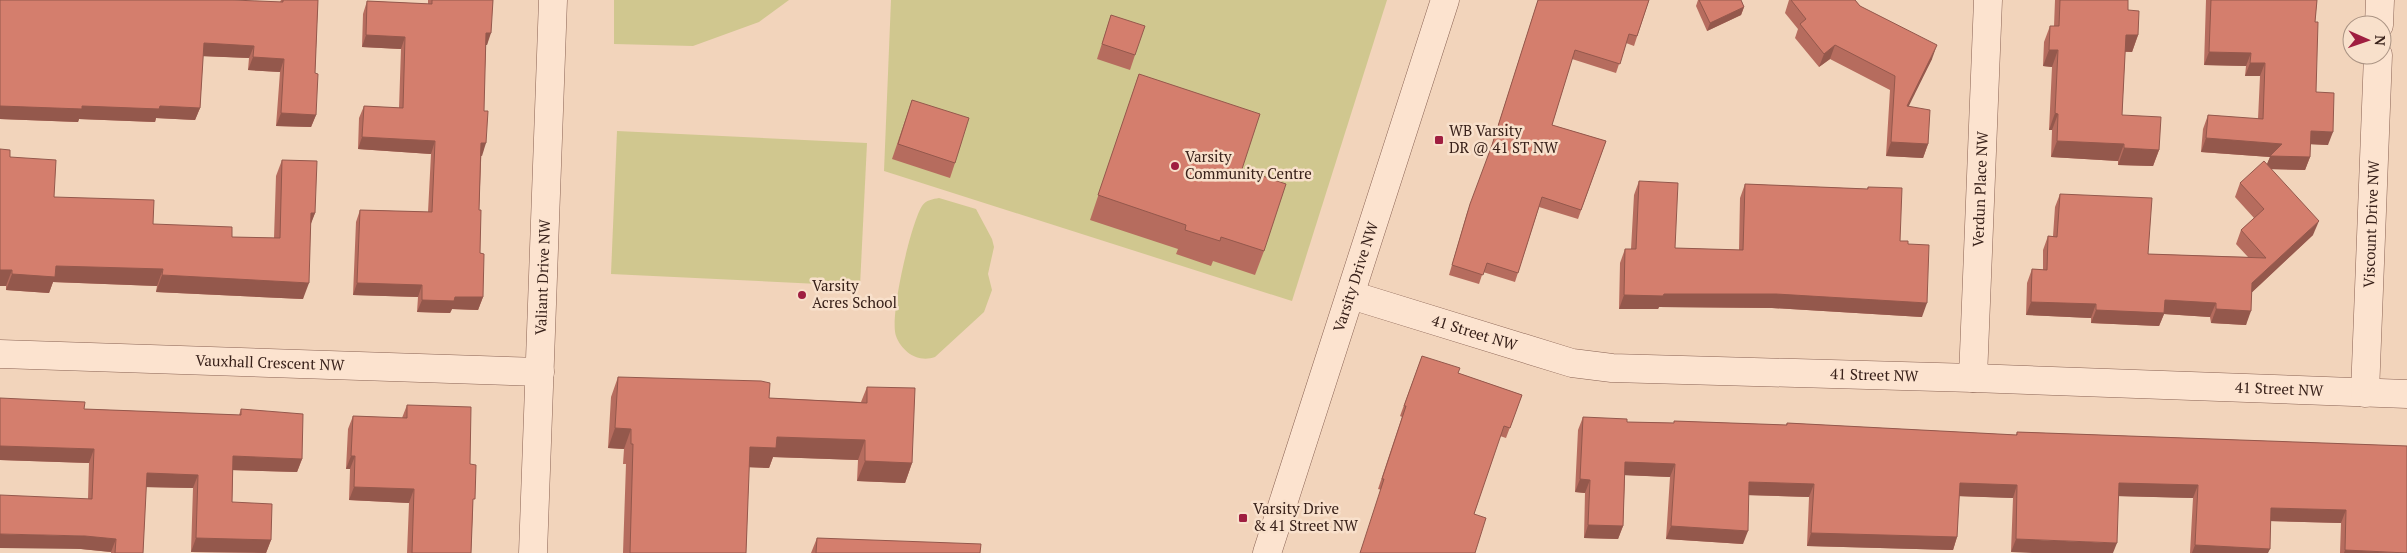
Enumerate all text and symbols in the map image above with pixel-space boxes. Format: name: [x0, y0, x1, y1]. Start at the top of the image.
north arrow: [2342, 15, 2392, 65]
text: N: [2371, 35, 2390, 46]
place label: WB Varsity DR @ 41 ST NW: [1449, 120, 1559, 157]
street label: Verdun Place NW: [1967, 130, 1992, 247]
marker: WB Varsity DR @ 41 ST NW: [1433, 134, 1445, 146]
place label: Varsity Community Centre: [1185, 146, 1312, 183]
street label: Viscount Drive NW: [2358, 159, 2383, 288]
marker: Varsity Community Centre: [1169, 160, 1181, 172]
street label: Valiant Drive NW: [530, 218, 554, 335]
street label: Varsity Drive NW: [1328, 218, 1382, 334]
place label: Varsity Acres School: [812, 275, 897, 312]
marker: Varsity Acres School: [796, 289, 808, 301]
street label: 41 Street NW: [1429, 309, 1521, 355]
street label: Vauxhall Crescent NW: [195, 350, 346, 375]
street label: 41 Street NW: [1830, 363, 1920, 386]
street label: 41 Street NW: [2235, 377, 2325, 400]
place label: Varsity Drive & 41 Street NW: [1253, 498, 1359, 535]
marker: Varsity Drive & 41 Street NW: [1237, 512, 1249, 524]

